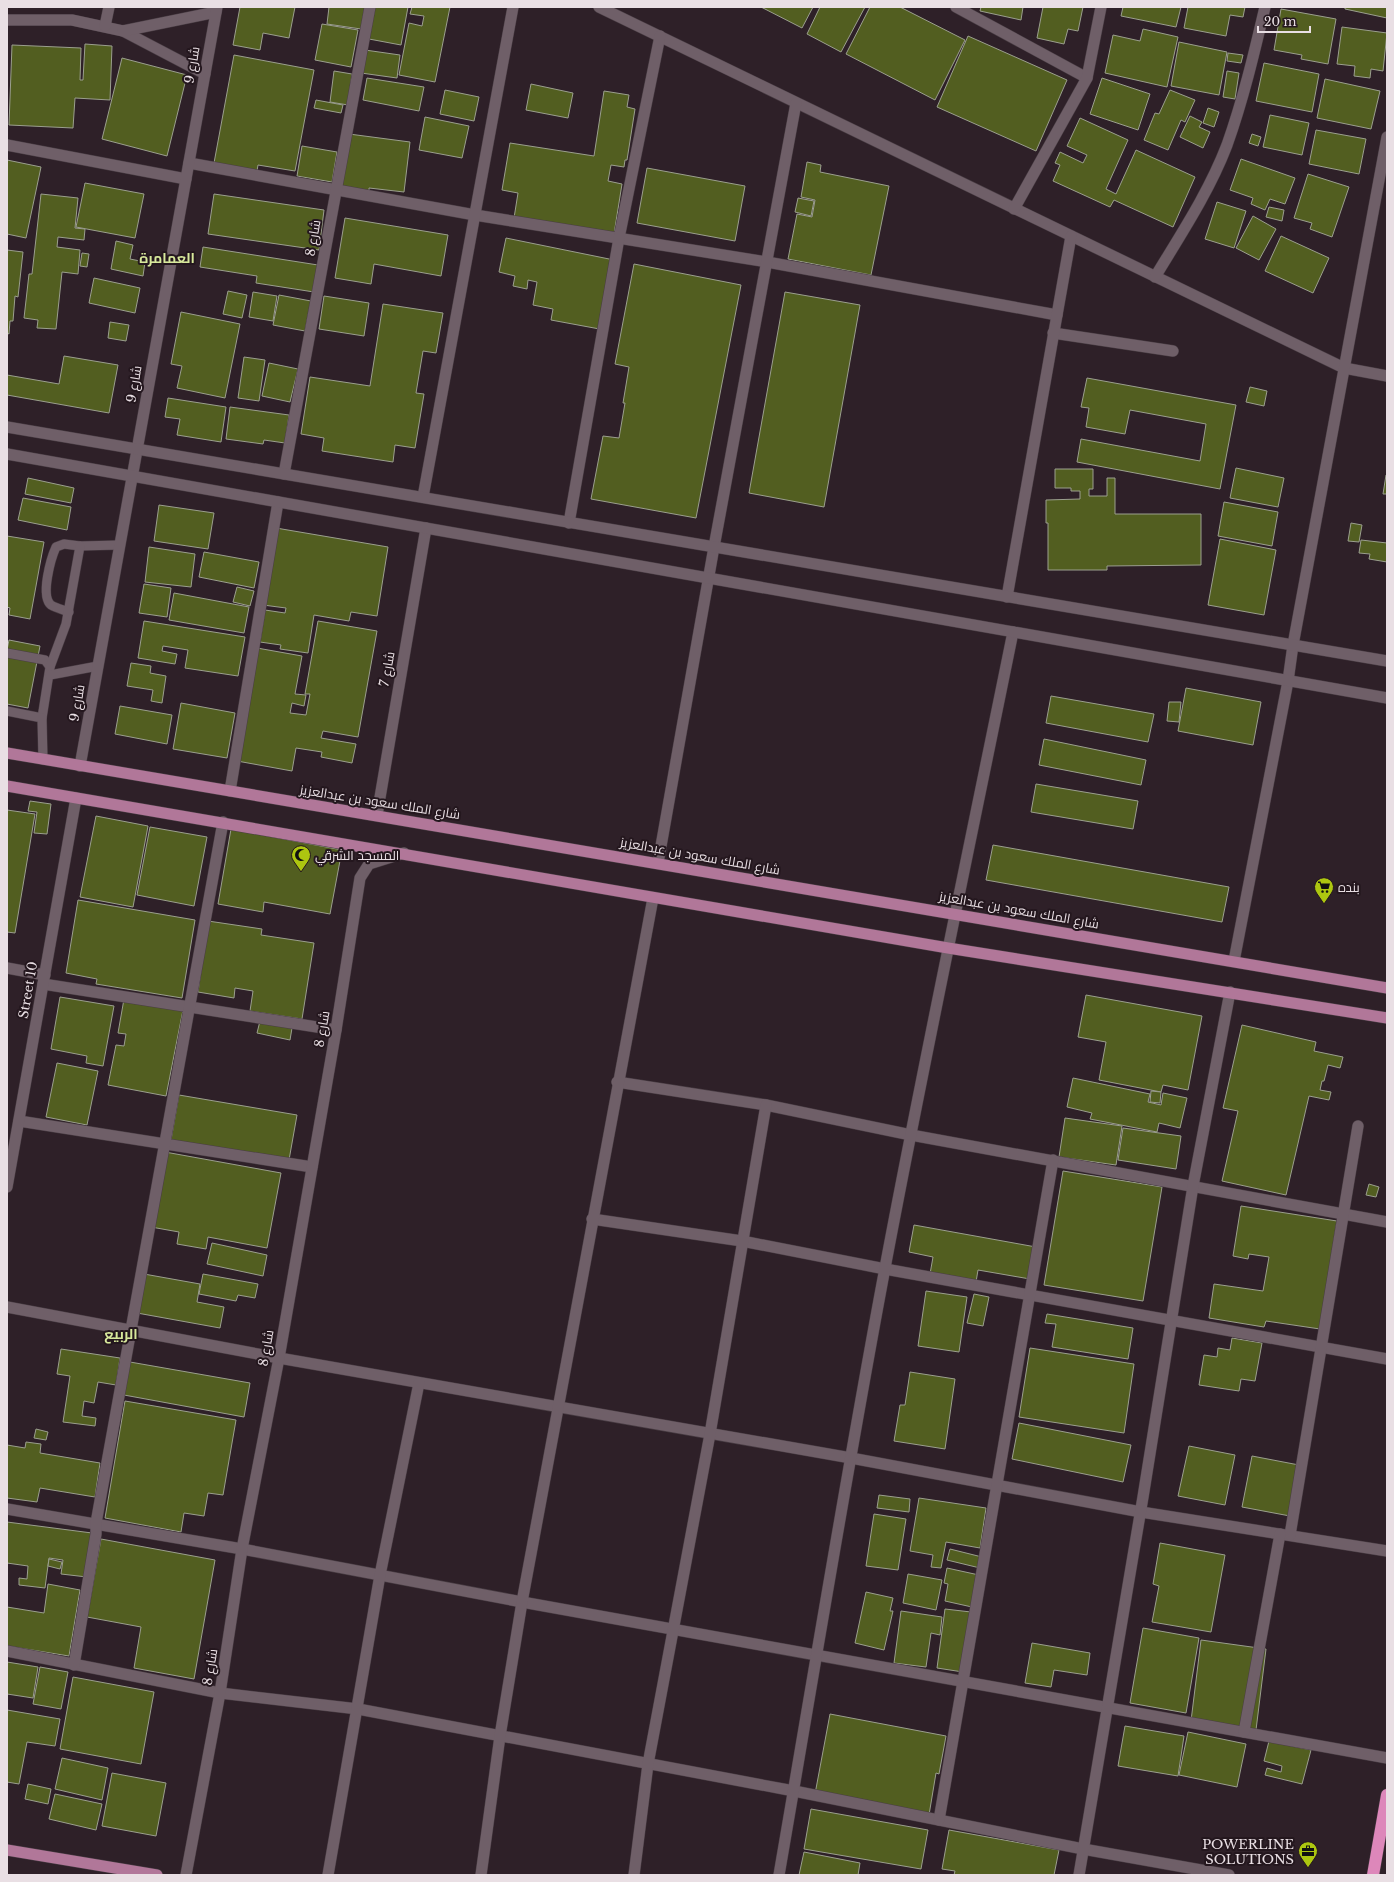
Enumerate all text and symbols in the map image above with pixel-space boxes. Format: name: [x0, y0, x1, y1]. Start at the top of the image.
scale bar: [1258, 8, 1310, 34]
text: 20 m: [1264, 14, 1296, 29]
street label: شارع 9: [180, 45, 204, 85]
street label: شارع 8: [301, 218, 325, 258]
district label: العمامرة: [139, 249, 195, 267]
street label: شارع 9: [122, 364, 146, 404]
street label: شارع 7: [376, 650, 398, 688]
street label: شارع 9: [65, 683, 89, 723]
street label: شارع الملك سعود بن عبدالعزيز: [298, 781, 461, 823]
street label: شارع الملك سعود بن عبدالعزيز: [618, 833, 781, 878]
mosque icon: المسجد الشرقي: [290, 844, 312, 872]
place label: المسجد الشرقي: [315, 847, 399, 866]
supermarket icon: بنده: [1313, 876, 1335, 904]
place label: بنده: [1338, 879, 1360, 896]
street label: شارع الملك سعود بن عبدالعزيز: [937, 887, 1100, 932]
street label: Street 10: [15, 960, 41, 1020]
street label: شارع 8: [310, 1009, 334, 1049]
district label: الربيع: [104, 1325, 138, 1344]
street label: شارع 8: [254, 1328, 278, 1368]
street label: شارع 8: [199, 1647, 221, 1687]
place label: POWERLINE SOLUTIONS: [1202, 1836, 1294, 1868]
office icon: POWERLINE SOLUTIONS: [1297, 1840, 1319, 1868]

